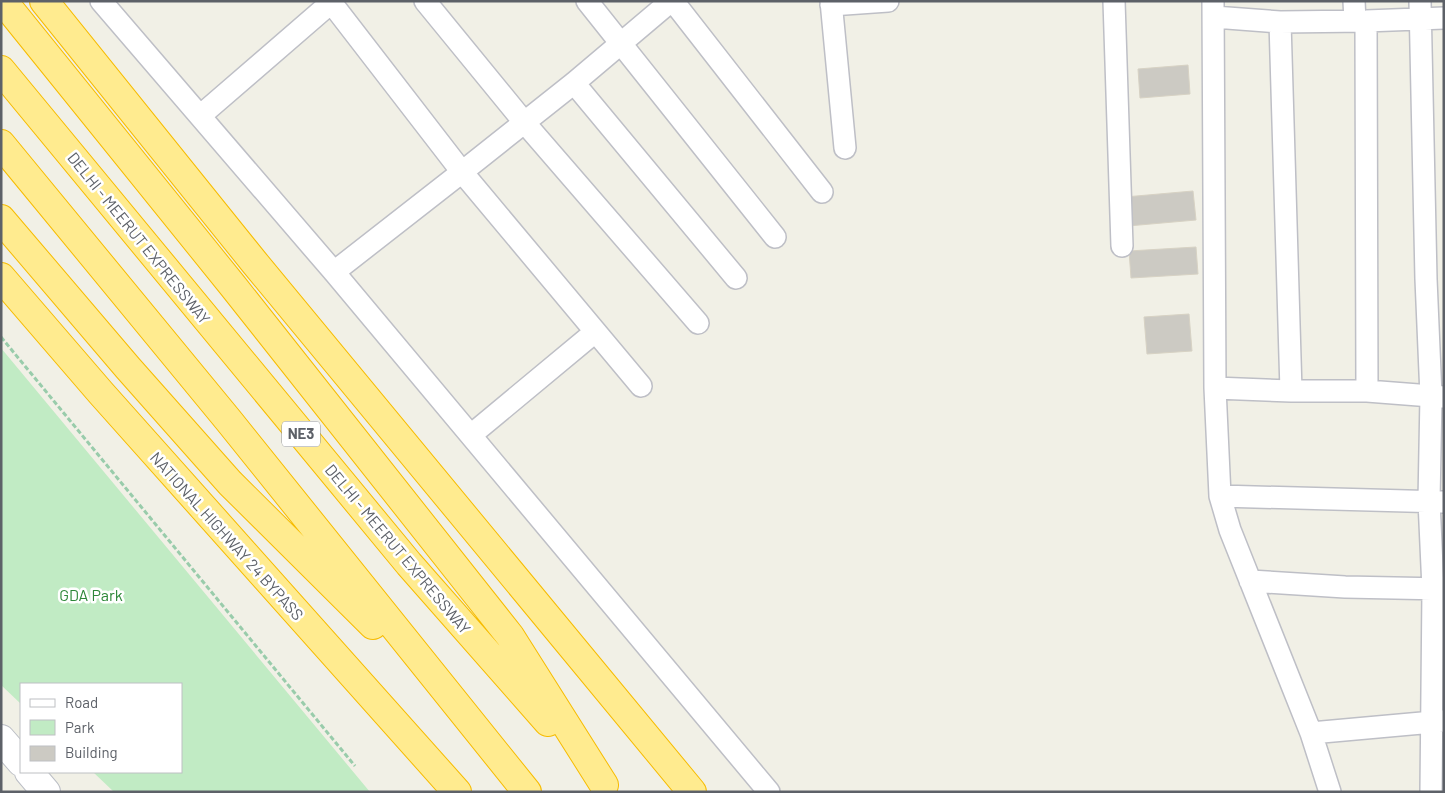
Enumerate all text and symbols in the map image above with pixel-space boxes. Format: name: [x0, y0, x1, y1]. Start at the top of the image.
street label: DELHI - MEERUT EXPRESSWAY: [64, 148, 215, 328]
road number: NE3: [282, 422, 320, 446]
street label: NATIONAL HIGHWAY 24 BYPASS: [147, 448, 308, 624]
street label: DELHI - MEERUT EXPRESSWAY: [322, 460, 475, 637]
park label: GDA Park: [59, 585, 123, 604]
legend: [20, 683, 182, 773]
text: Road: [65, 693, 98, 711]
text: Park: [65, 718, 95, 736]
text: Building: [65, 743, 118, 761]

